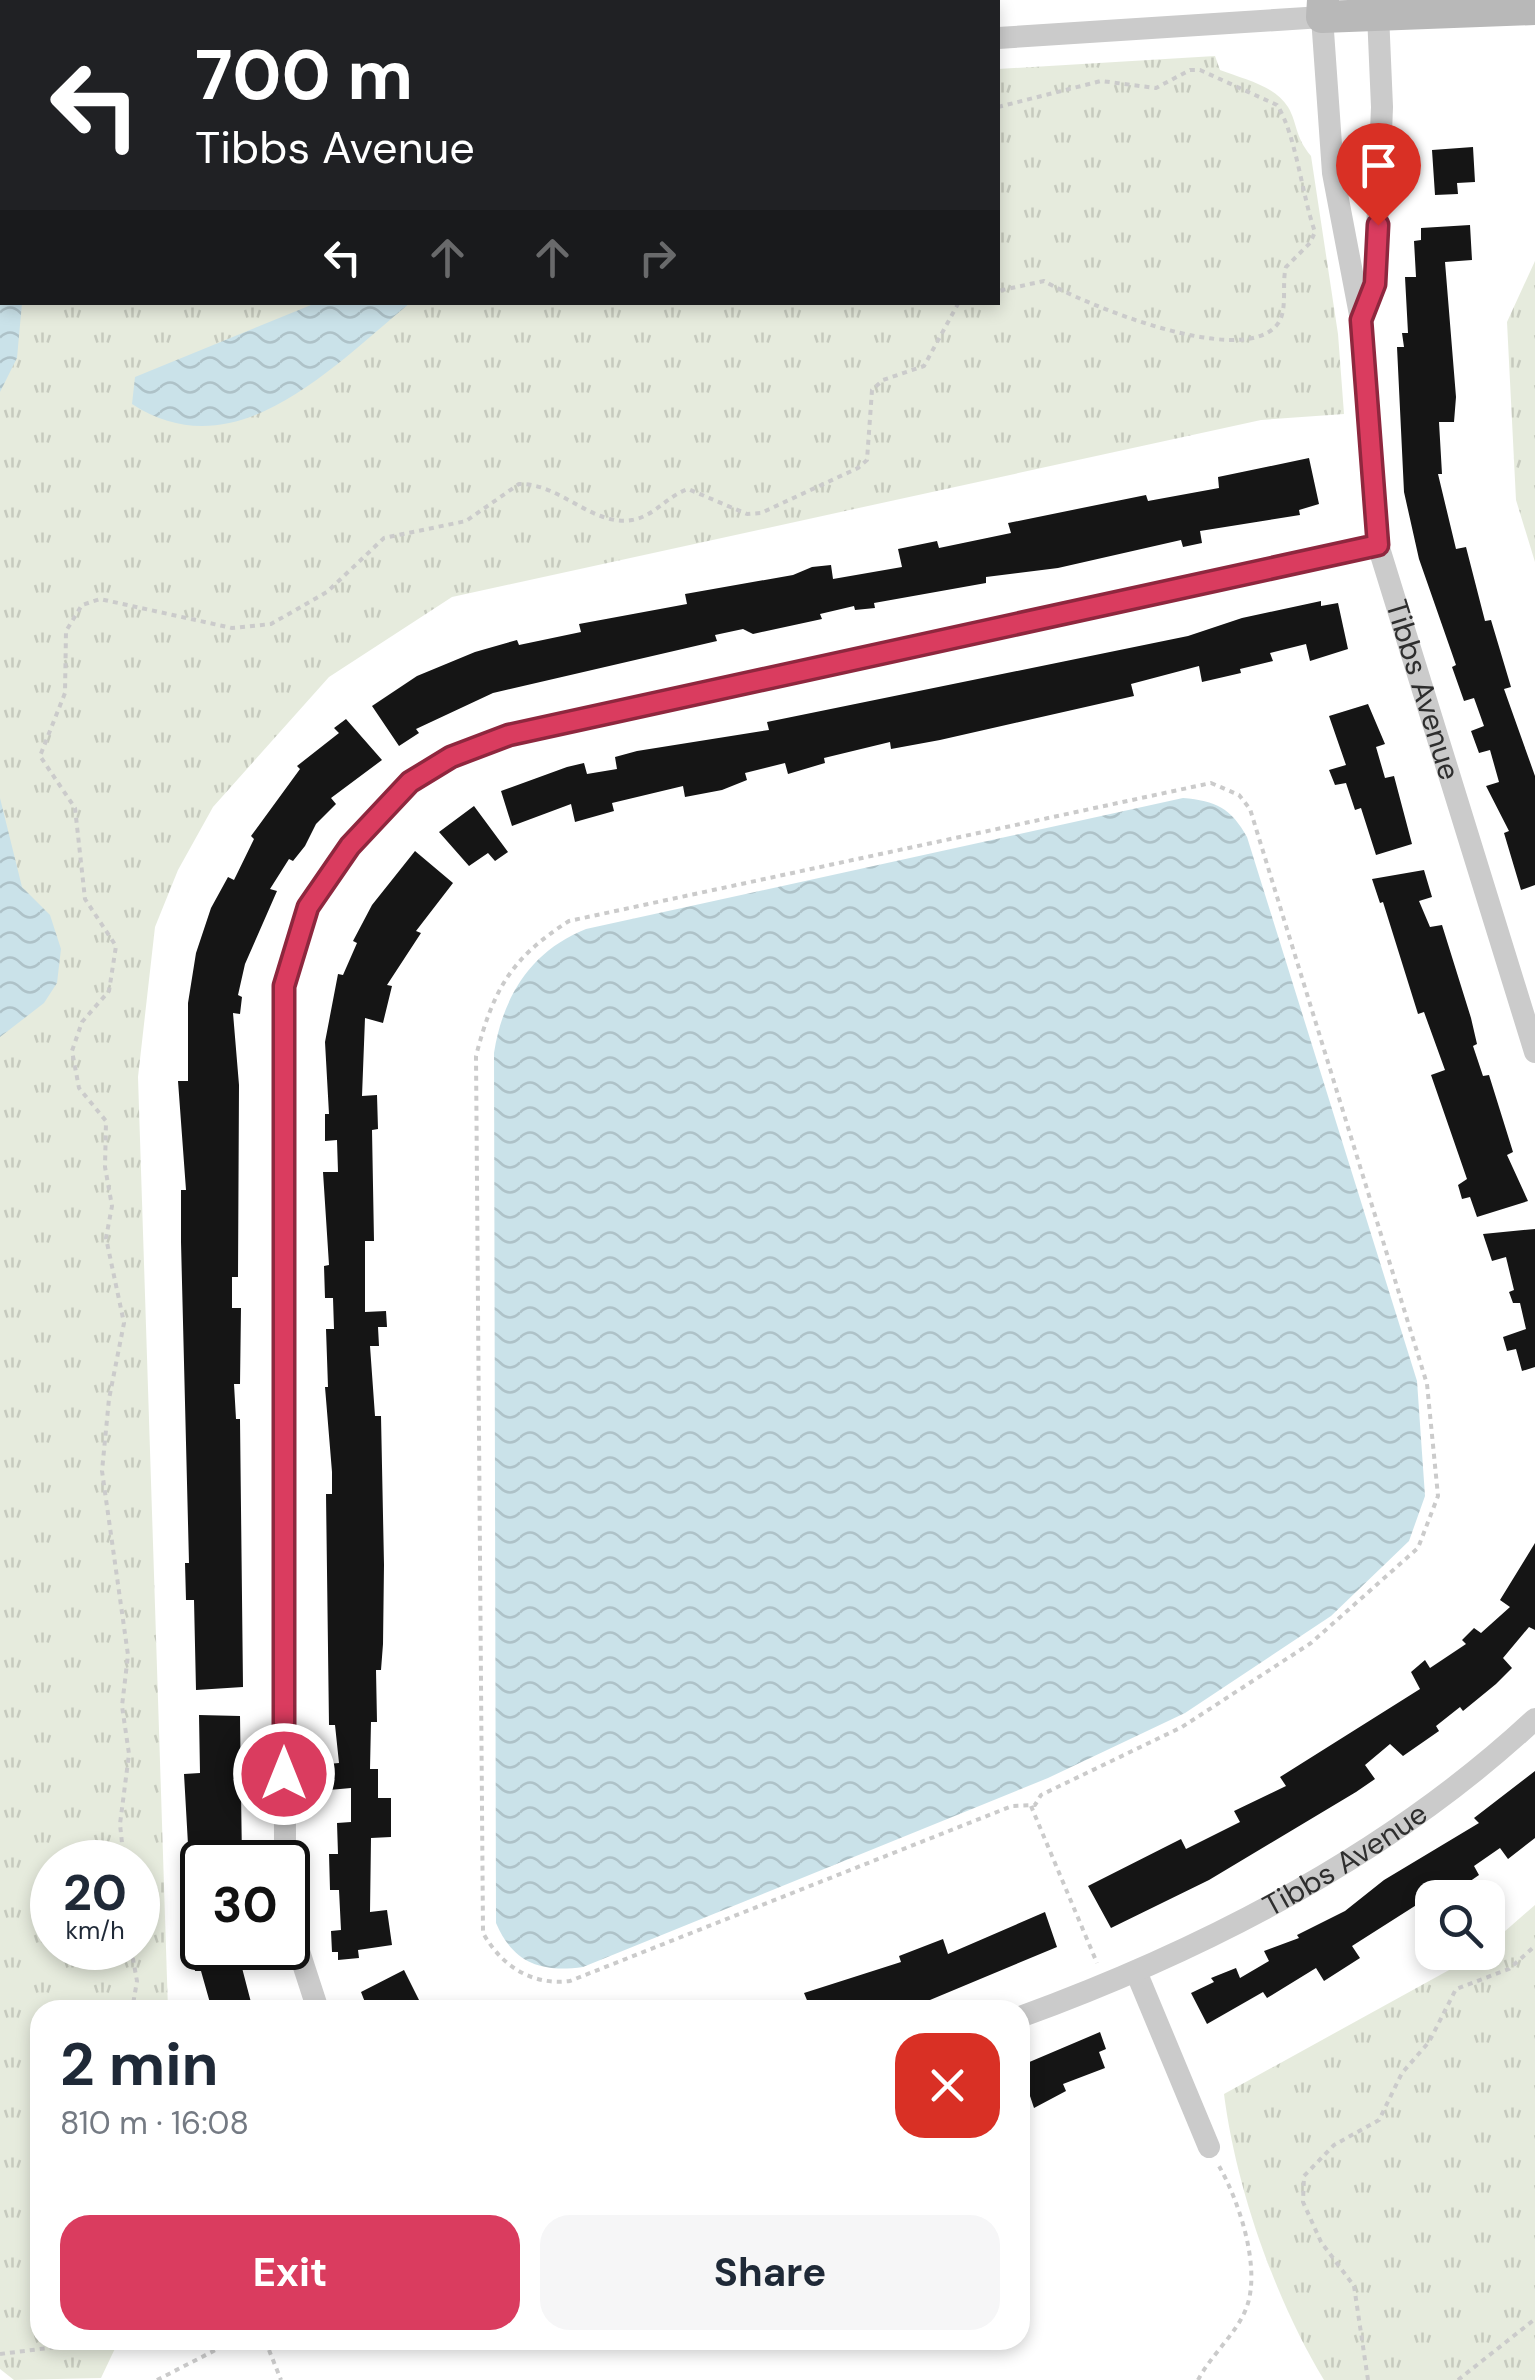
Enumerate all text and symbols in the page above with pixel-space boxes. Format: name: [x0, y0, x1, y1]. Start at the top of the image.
text: 700 m: [195, 30, 413, 121]
icon: left: [30, 40, 160, 170]
text: Tibbs Avenue: [195, 118, 475, 177]
pin: [1336, 123, 1421, 226]
icon: arrive: [1351, 138, 1406, 193]
icon: left: [315, 230, 370, 285]
icon: ahead: [420, 230, 475, 285]
icon: ahead: [525, 230, 580, 285]
icon: right: [630, 230, 685, 285]
street label: Tibbs Avenue: [1377, 595, 1470, 785]
position arrow: [232, 1722, 336, 1826]
street label: Tibbs Avenue: [1256, 1794, 1435, 1925]
speed limit sign: 30: [180, 1840, 310, 1970]
text: 20: [63, 1860, 127, 1926]
map controls: [1415, 1880, 1505, 1970]
button: search: [1415, 1880, 1505, 1970]
text: km/h: [65, 1914, 125, 1947]
text: 2 min: [60, 2025, 219, 2104]
button: close: [895, 2033, 1000, 2138]
text: 810 m · 16:08: [60, 2102, 249, 2144]
button: Exit: [60, 2215, 520, 2330]
button: Share: [540, 2215, 1000, 2330]

